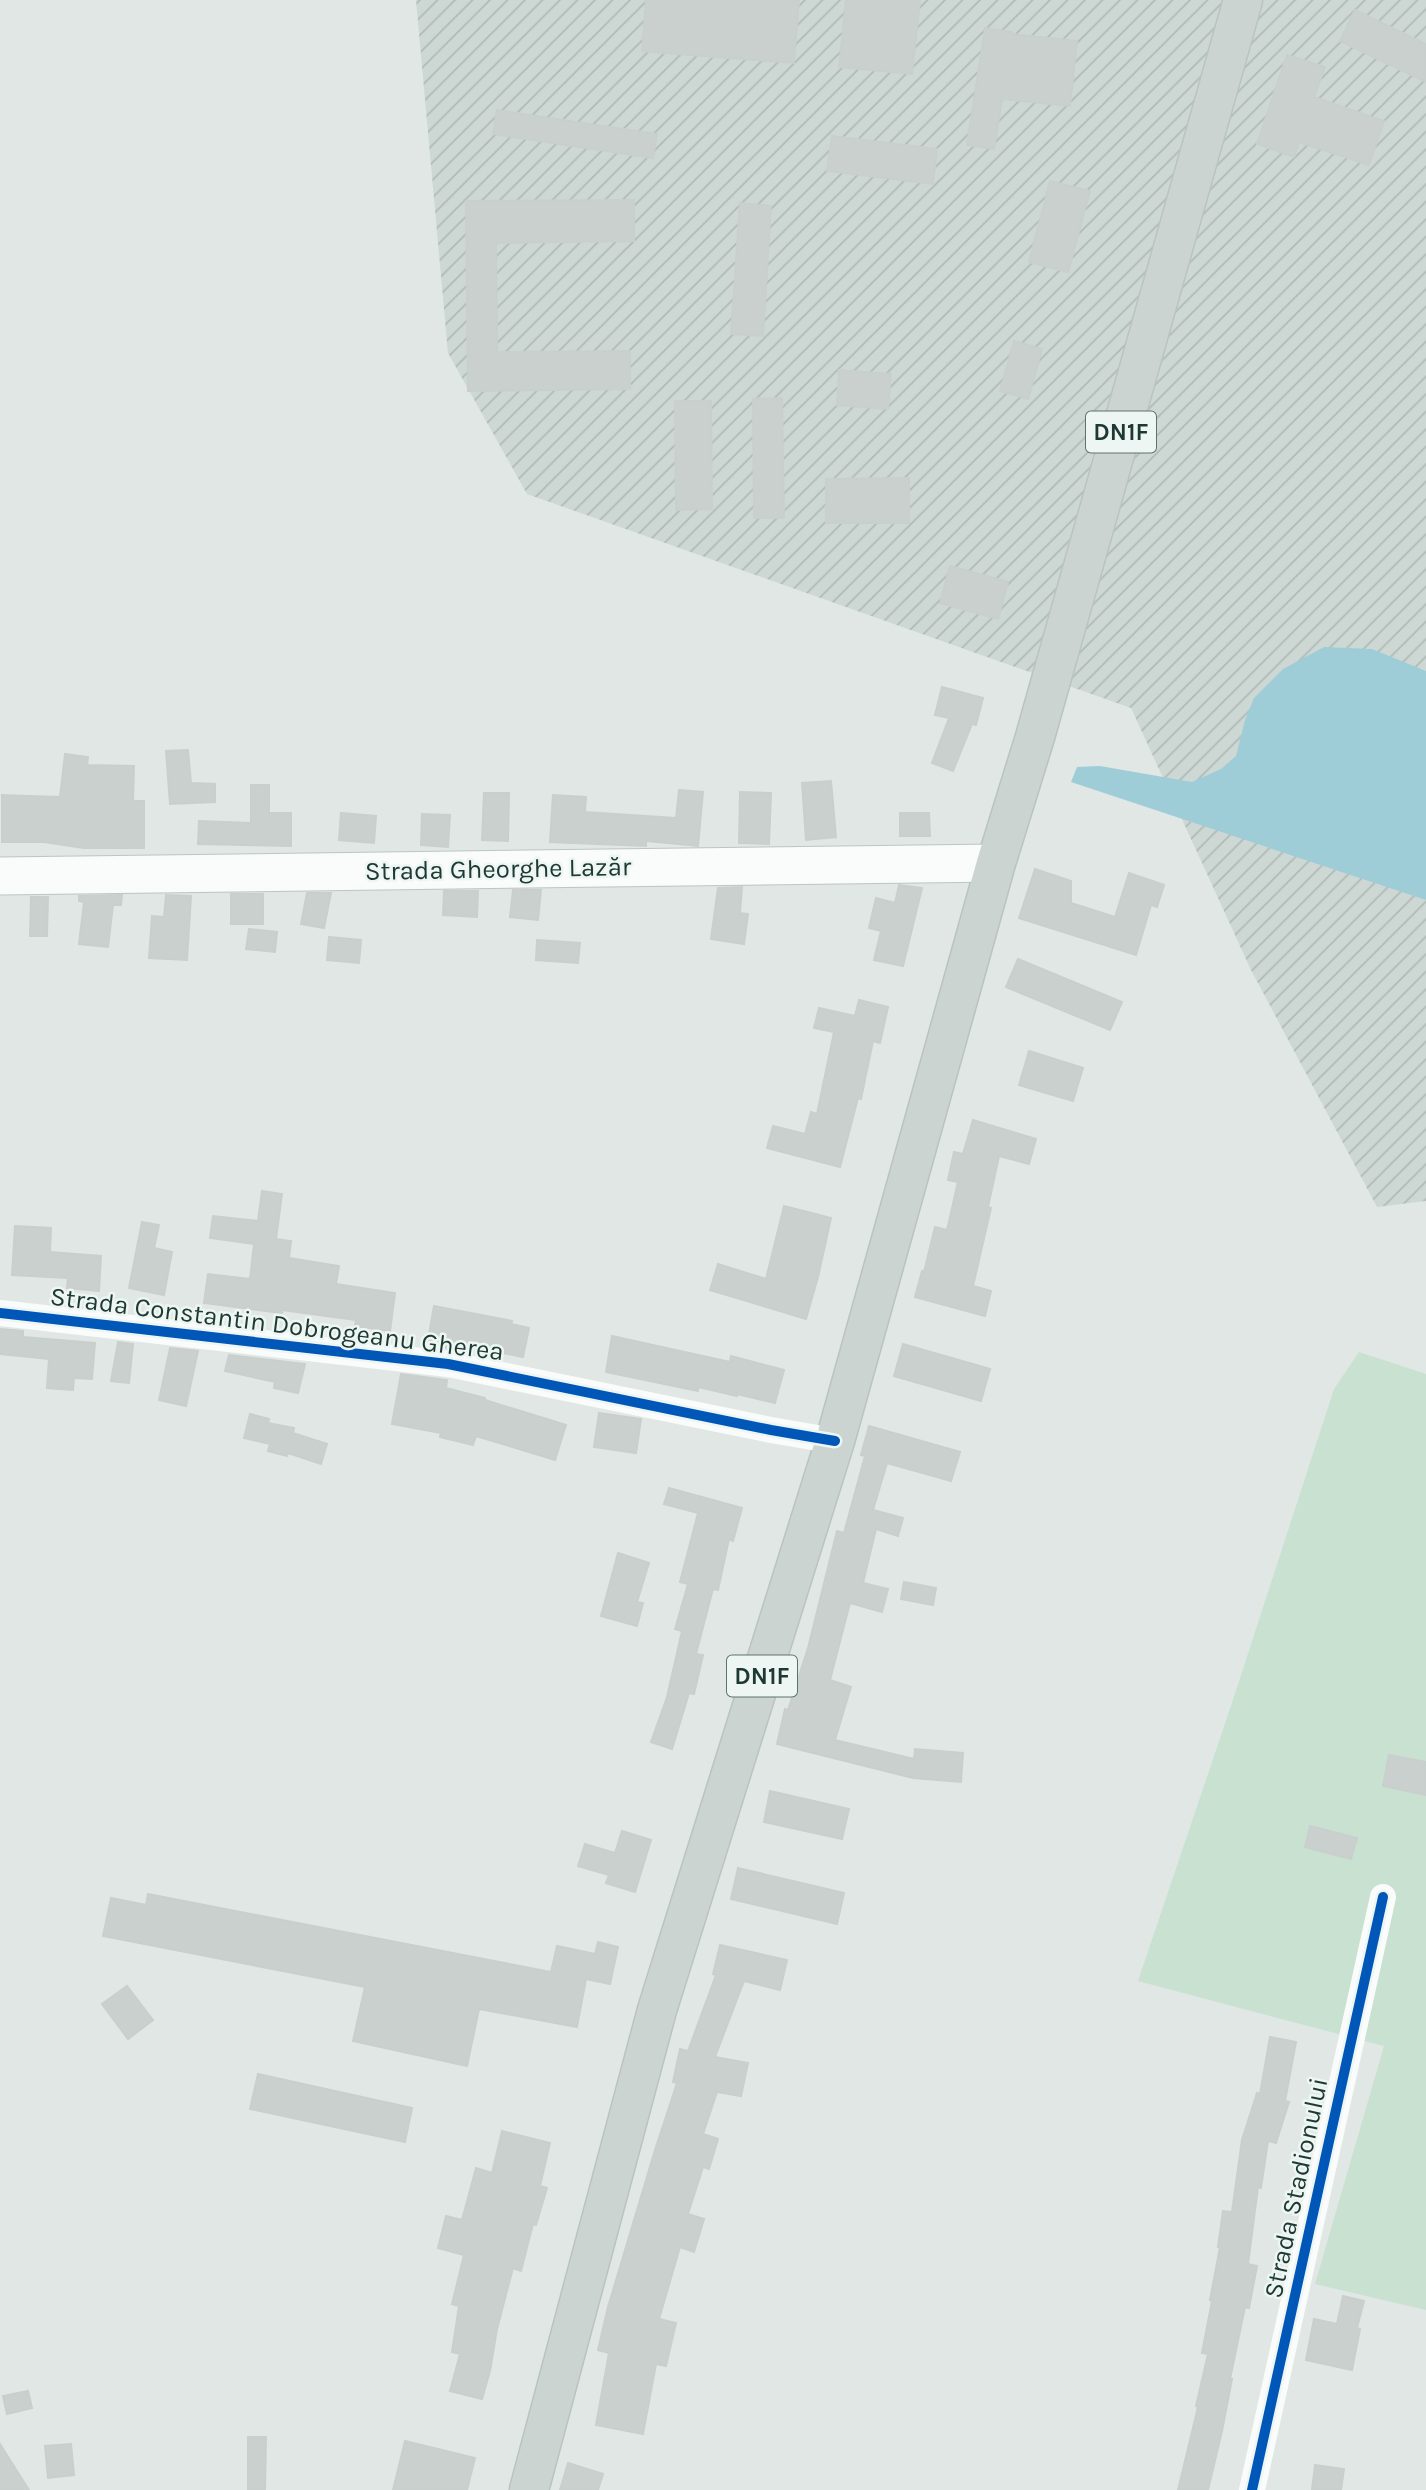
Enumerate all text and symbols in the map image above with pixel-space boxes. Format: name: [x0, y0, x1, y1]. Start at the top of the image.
road number: DN1F: [1086, 412, 1156, 452]
street label: Strada Gheorghe Lazăr: [364, 851, 632, 887]
street label: Strada Constantin Dobrogeanu Gherea: [48, 1281, 506, 1367]
road number: DN1F: [727, 1656, 797, 1696]
street label: Strada Stadionului: [1258, 2075, 1334, 2301]

